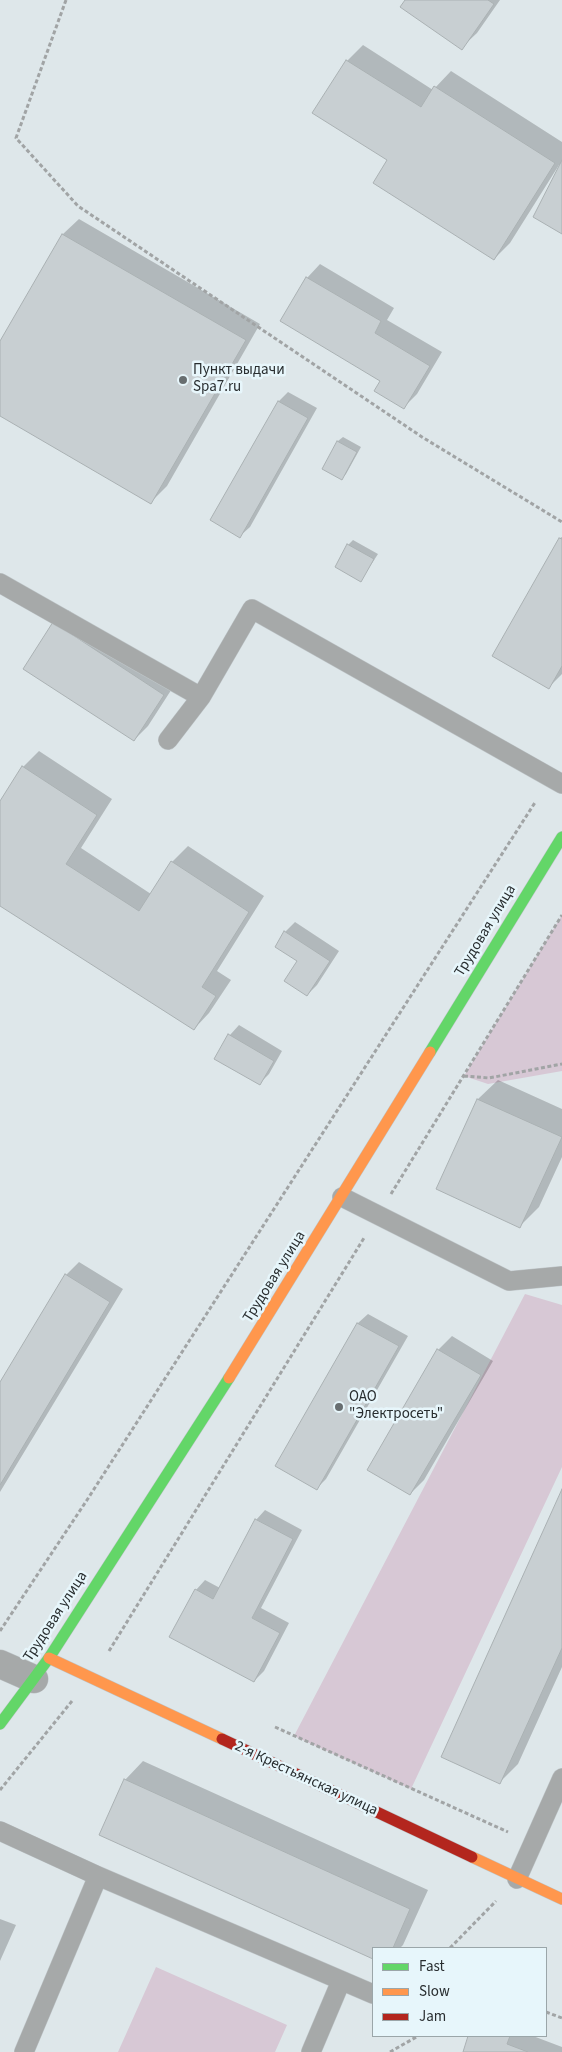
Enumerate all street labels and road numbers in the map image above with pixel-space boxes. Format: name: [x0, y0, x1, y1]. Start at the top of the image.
street label: Трудовая улица: [452, 882, 520, 980]
street label: Трудовая улица: [240, 1228, 310, 1326]
street label: Трудовая улица: [20, 1569, 92, 1665]
street label: 2-я Крестьянская улица: [232, 1738, 380, 1820]

